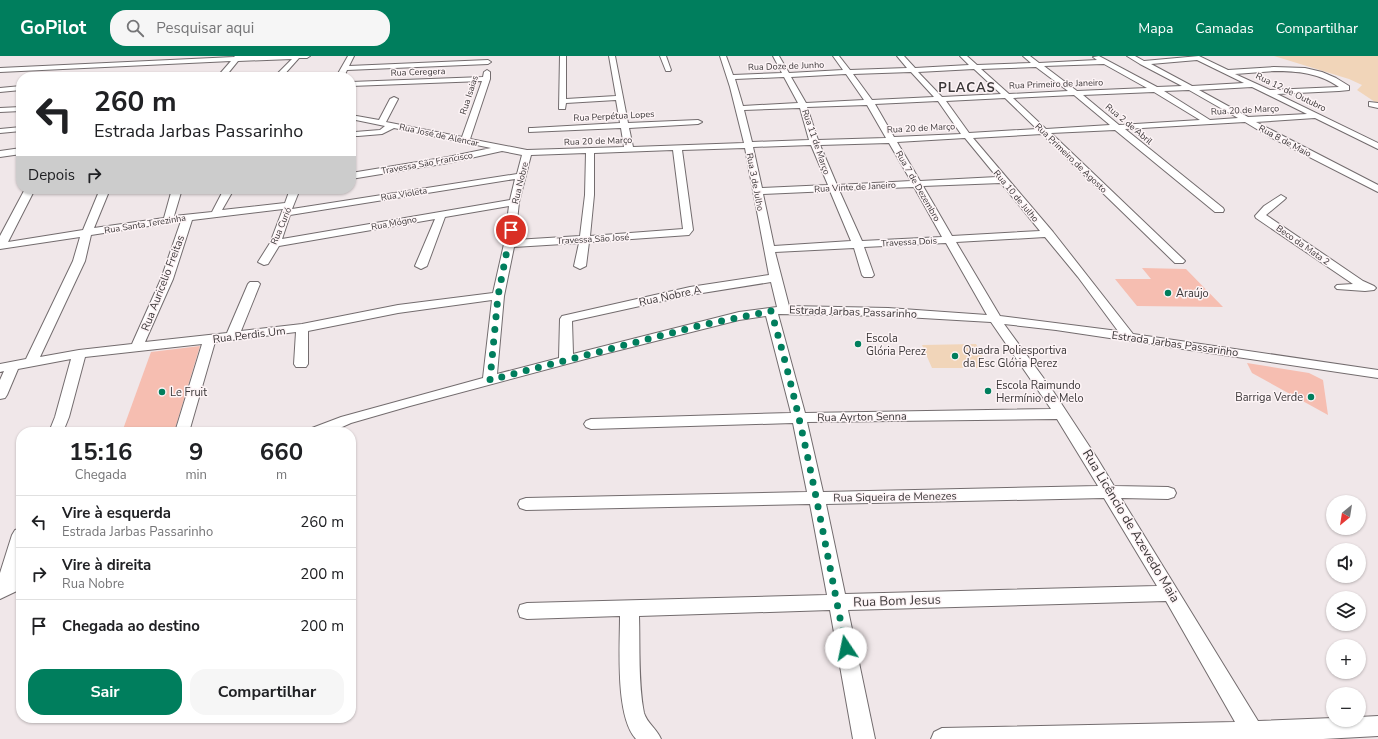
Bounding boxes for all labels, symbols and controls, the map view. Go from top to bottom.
search box [110,10,390,46]
text: GoPilot [20,15,86,41]
icon: search [124,17,146,39]
text: Pesquisar aqui [156,18,254,38]
text: Mapa [1138,19,1173,38]
text: Camadas [1195,19,1254,38]
text: Compartilhar [1276,19,1358,38]
street label: Rua Doze de Junho [748,59,824,73]
street label: Rua Ceregera [390,65,446,79]
street label: Rua 12 de Outubro [1254,70,1328,114]
street label: Rua Isaias [457,74,481,116]
street label: Rua Primeiro de Janeiro [1009,76,1103,92]
district label: PLACAS [938,79,996,97]
text: 260 m [94,83,177,121]
icon: left [28,88,80,140]
street label: Rua 2 de Abril [1103,101,1155,147]
street label: Rua 20 de Março [1211,102,1279,118]
street label: Rua Perpétua Lopes [573,108,655,124]
street label: Rua 11 de Março [799,108,833,176]
text: Estrada Jarbas Passarinho [94,119,303,143]
street label: Rua 20 de Março [887,120,955,136]
street label: Rua Primeiro de Agosto [1032,120,1110,196]
street label: Rua José de Alencar [398,121,481,149]
street label: Rua 8 de Maio [1257,122,1313,160]
street label: Rua 20 de Março [564,134,632,148]
street label: Travessa São Francisco [380,149,474,177]
street label: Rua 7 de Dezembro [893,149,943,223]
street label: Rua 3 de Julho [743,152,767,212]
street label: Rua Nobre [509,160,531,205]
icon: right [83,164,105,186]
text: Depois [28,165,75,185]
street label: Rua 10 de Julho [991,167,1041,225]
street label: Rua Vinte de Janeiro [814,179,896,195]
street label: Rua Violeta [380,184,428,204]
street label: Rua Curió [268,205,294,247]
street label: Rua Santa Terezinha [103,212,187,236]
street label: Rua Mógno [370,213,418,233]
pin [494,213,528,247]
icon: arrive [500,219,522,241]
street label: Beco da Mata 2 [1274,222,1332,268]
street label: Travessa São José [557,231,630,247]
street label: Rua Auricelio Freitas [138,233,188,333]
street label: Travessa Dois [881,235,937,249]
street label: Rua Nobre A [637,282,703,310]
place label: Araújo [1176,286,1209,301]
marker: Araújo [1163,288,1173,298]
street label: Estrada Jarbas Passarinho [789,302,917,322]
street label: Rua Perdis Um [212,323,286,347]
street label: Estrada Jarbas Passarinho [1111,328,1239,360]
place label: Escola Glória Perez [866,331,926,359]
marker: Escola Glória Perez [853,339,863,349]
place label: Quadra Poliesportiva da Esc Glória Perez [963,343,1067,371]
marker: Quadra Poliesportiva da Esc Glória Perez [950,351,960,361]
place label: Escola Raimundo Hermínio de Melo [996,378,1084,406]
place label: Le Fruit [170,385,207,400]
marker: Escola Raimundo Hermínio de Melo [983,386,993,396]
marker: Le Fruit [157,387,167,397]
place label: Barriga Verde [1235,390,1303,405]
marker: Barriga Verde [1306,392,1316,402]
street label: Rua Ayrton Senna [817,409,907,425]
text: 15:16 [69,436,132,468]
text: 9 [189,436,203,468]
text: 660 [260,436,303,468]
street label: Rua Licêncio de Azevedo Maia [1078,446,1184,606]
text: Chegada [75,466,127,484]
text: min [185,466,207,484]
text: m [276,466,287,484]
street label: Rua Siqueira de Menezes [833,488,957,506]
north arrow [1326,495,1366,535]
map controls [1326,495,1366,727]
text: Vire à esquerda [62,503,171,523]
icon: left [28,511,50,533]
text: 260 m [300,512,344,532]
text: Estrada Jarbas Passarinho [62,523,213,541]
button: sound [1326,543,1366,583]
text: Vire à direita [62,555,151,575]
icon: right [28,563,50,585]
text: 200 m [300,564,344,584]
text: Rua Nobre [62,575,124,593]
street label: Rua Bom Jesus [853,590,941,612]
button: layers [1326,591,1366,631]
icon: arrive [28,615,50,637]
text: Chegada ao destino [62,616,200,636]
text: 200 m [300,616,344,636]
position arrow [825,627,867,669]
button: + [1326,639,1366,679]
button: Sair [28,669,182,715]
button: Compartilhar [190,669,344,715]
button: − [1326,687,1366,727]

